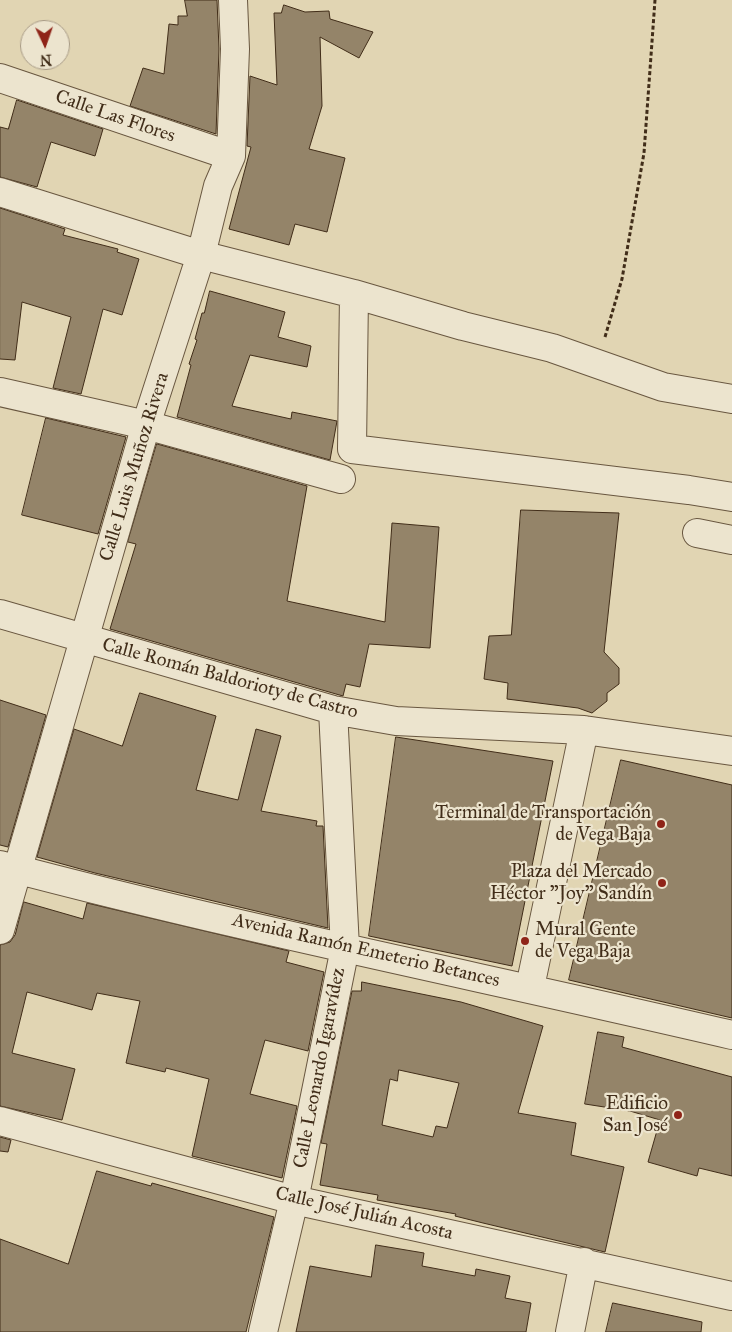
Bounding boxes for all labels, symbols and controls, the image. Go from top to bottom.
north arrow [20,20,70,70]
text: N [39,51,52,68]
street label: Calle Las Flores [52,86,178,148]
street label: Calle Luis Muñoz Rivera [95,370,175,564]
street label: Calle Román Baldorioty de Castro [100,634,360,724]
place label: Terminal de Transportación de Vega Baja [435,802,651,846]
marker: Terminal de Transportación de Vega Baja [655,818,667,830]
place label: Plaza del Mercado Héctor "Joy" Sandín [490,861,652,905]
marker: Plaza del Mercado Héctor "Joy" Sandín [656,877,668,889]
street label: Avenida Ramón Emeterio Betances [230,909,502,993]
place label: Mural Gente de Vega Baja [535,919,636,963]
marker: Mural Gente de Vega Baja [519,935,531,947]
street label: Calle Leonardo Igaravídez [289,966,351,1170]
place label: Edificio San José [603,1093,668,1137]
marker: Edificio San José [672,1109,684,1121]
street label: Calle José Julián Acosta [273,1182,455,1246]

